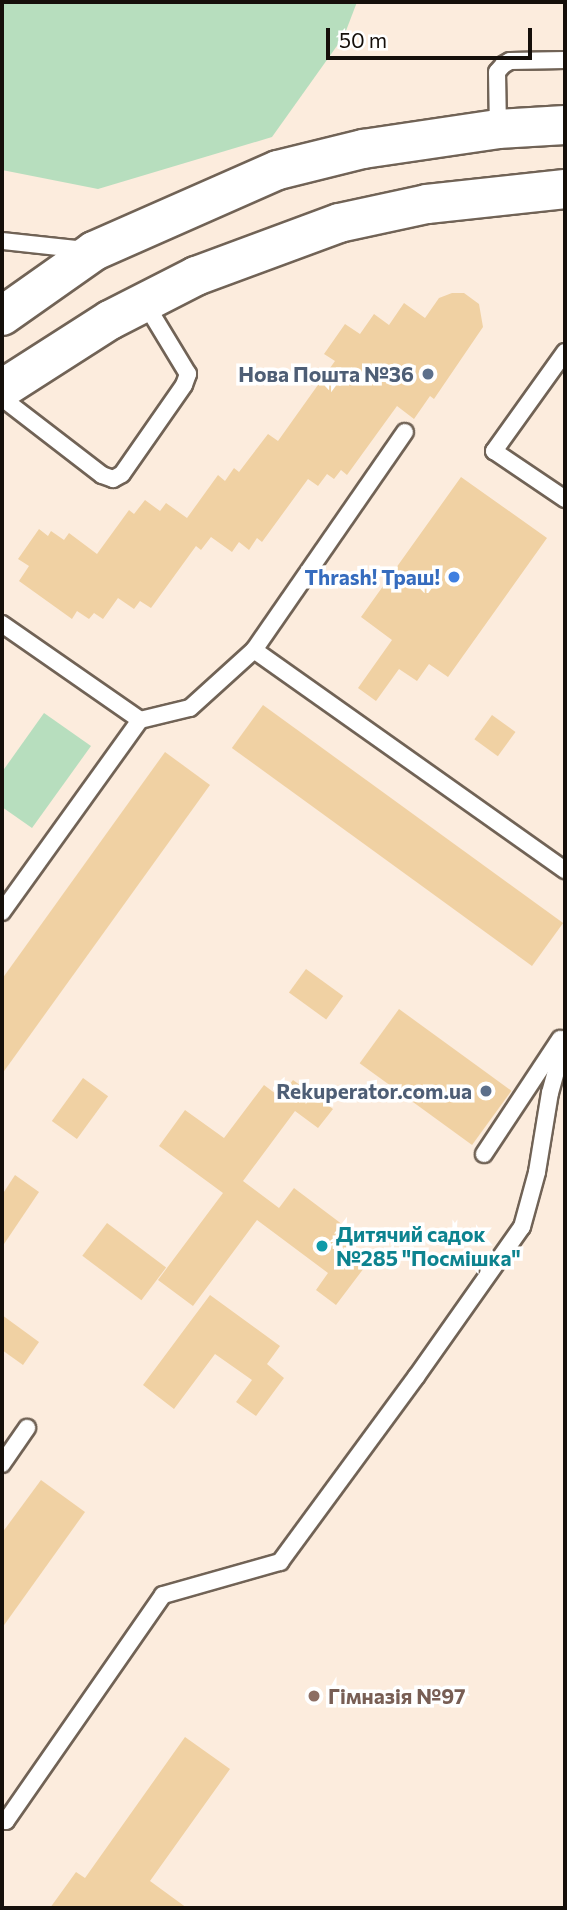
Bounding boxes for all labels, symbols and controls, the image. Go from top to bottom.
scale bar [329,14,536,58]
text: 50 m [339,27,387,52]
place label: Нова Пошта №36 [238,361,414,387]
marker: Нова Пошта №36 [420,366,436,382]
place label: Thrash! Траш! [305,564,440,590]
marker: Thrash! Траш! [446,569,462,585]
place label: Rekuperator.com.ua [276,1078,472,1104]
marker: Rekuperator.com.ua [478,1083,494,1099]
place label: Дитячий садок №285 "Посмішка" [336,1221,521,1271]
marker: Дитячий садок №285 "Посмішка" [314,1238,330,1254]
place label: Гімназія №97 [328,1683,465,1709]
marker: Гімназія №97 [306,1688,322,1704]

